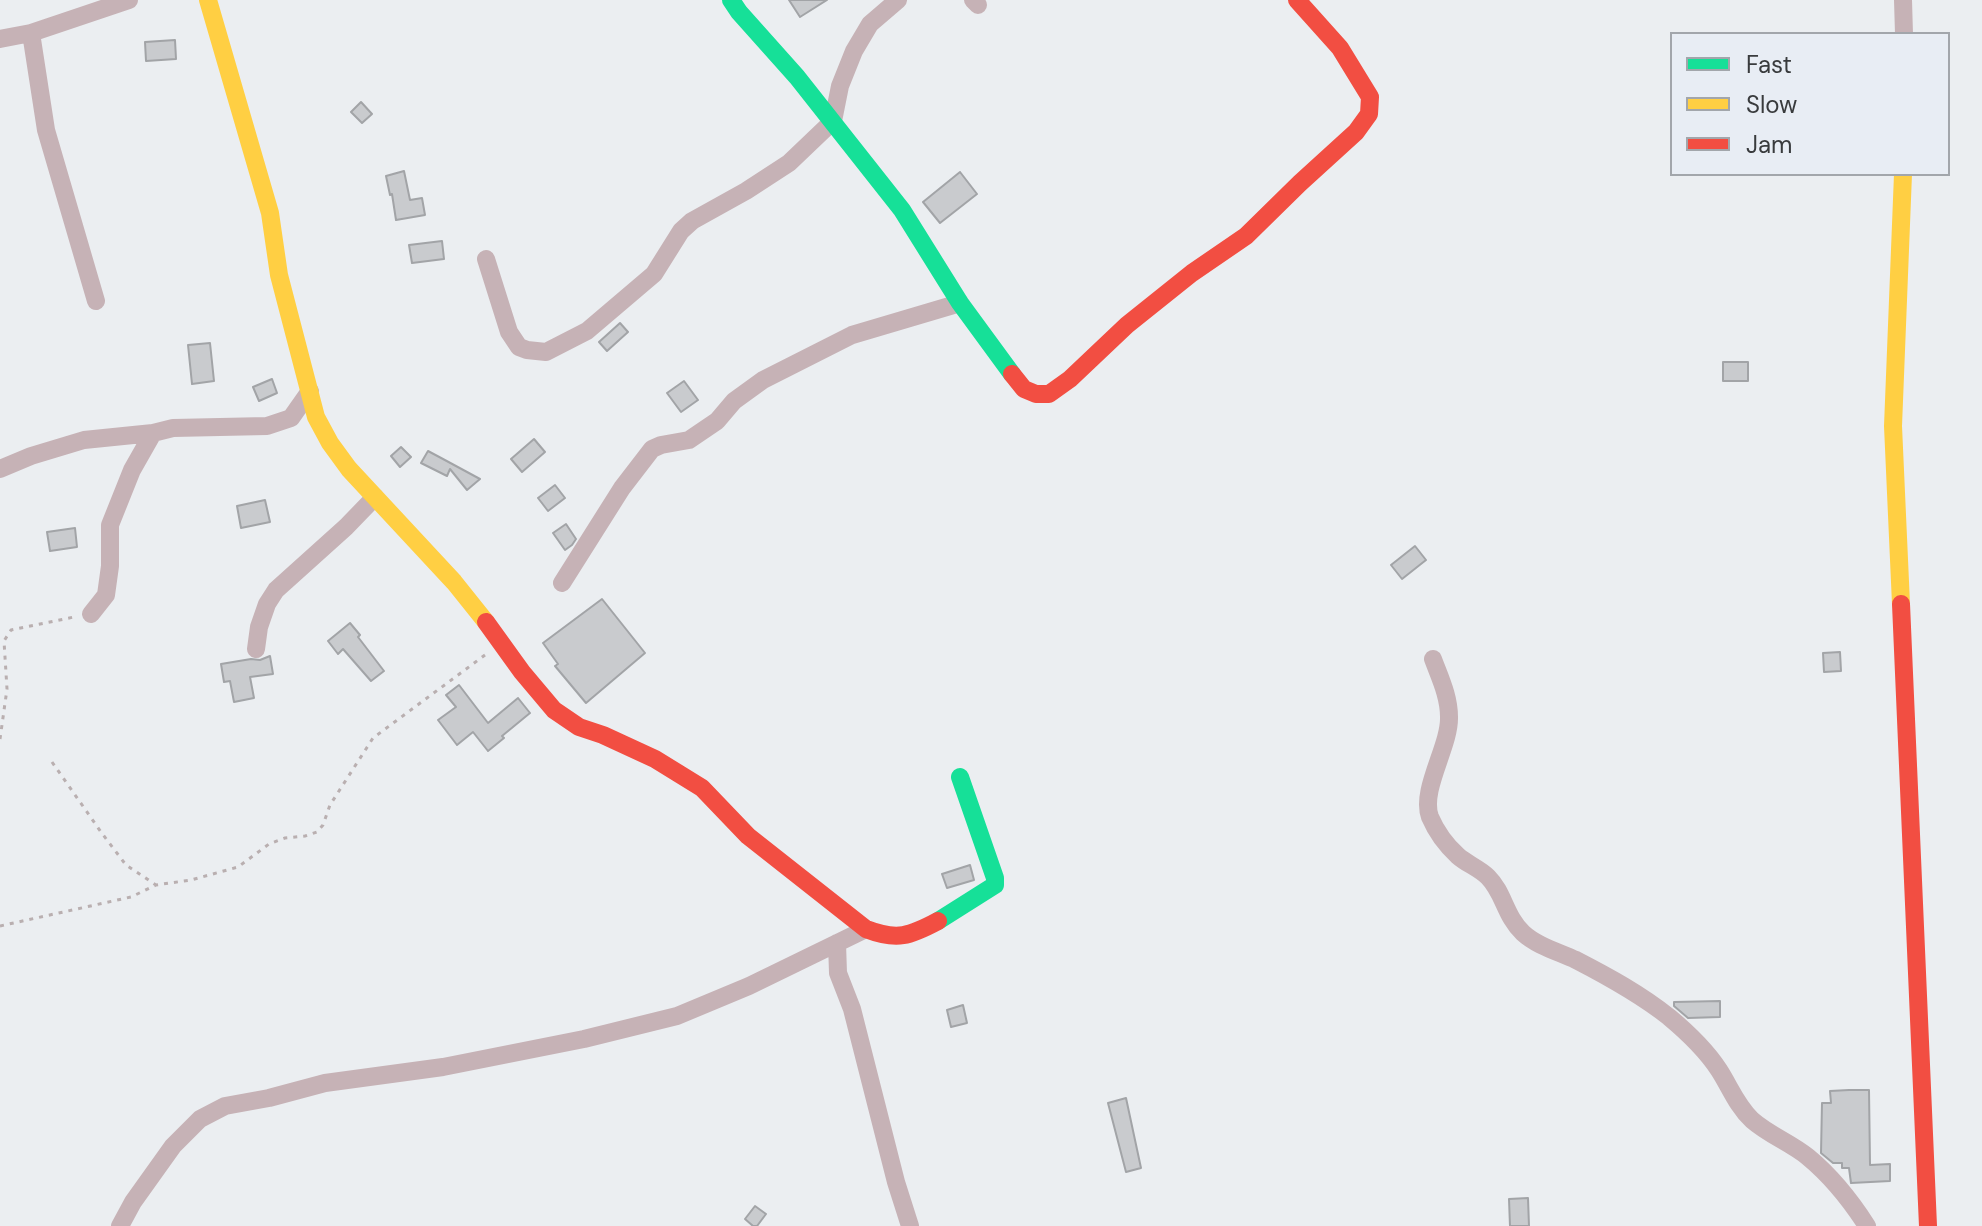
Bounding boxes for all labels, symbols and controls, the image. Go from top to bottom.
legend [1670,32,1950,176]
text: Fast [1746,49,1792,80]
text: Slow [1746,89,1797,120]
text: Jam [1746,129,1792,160]

